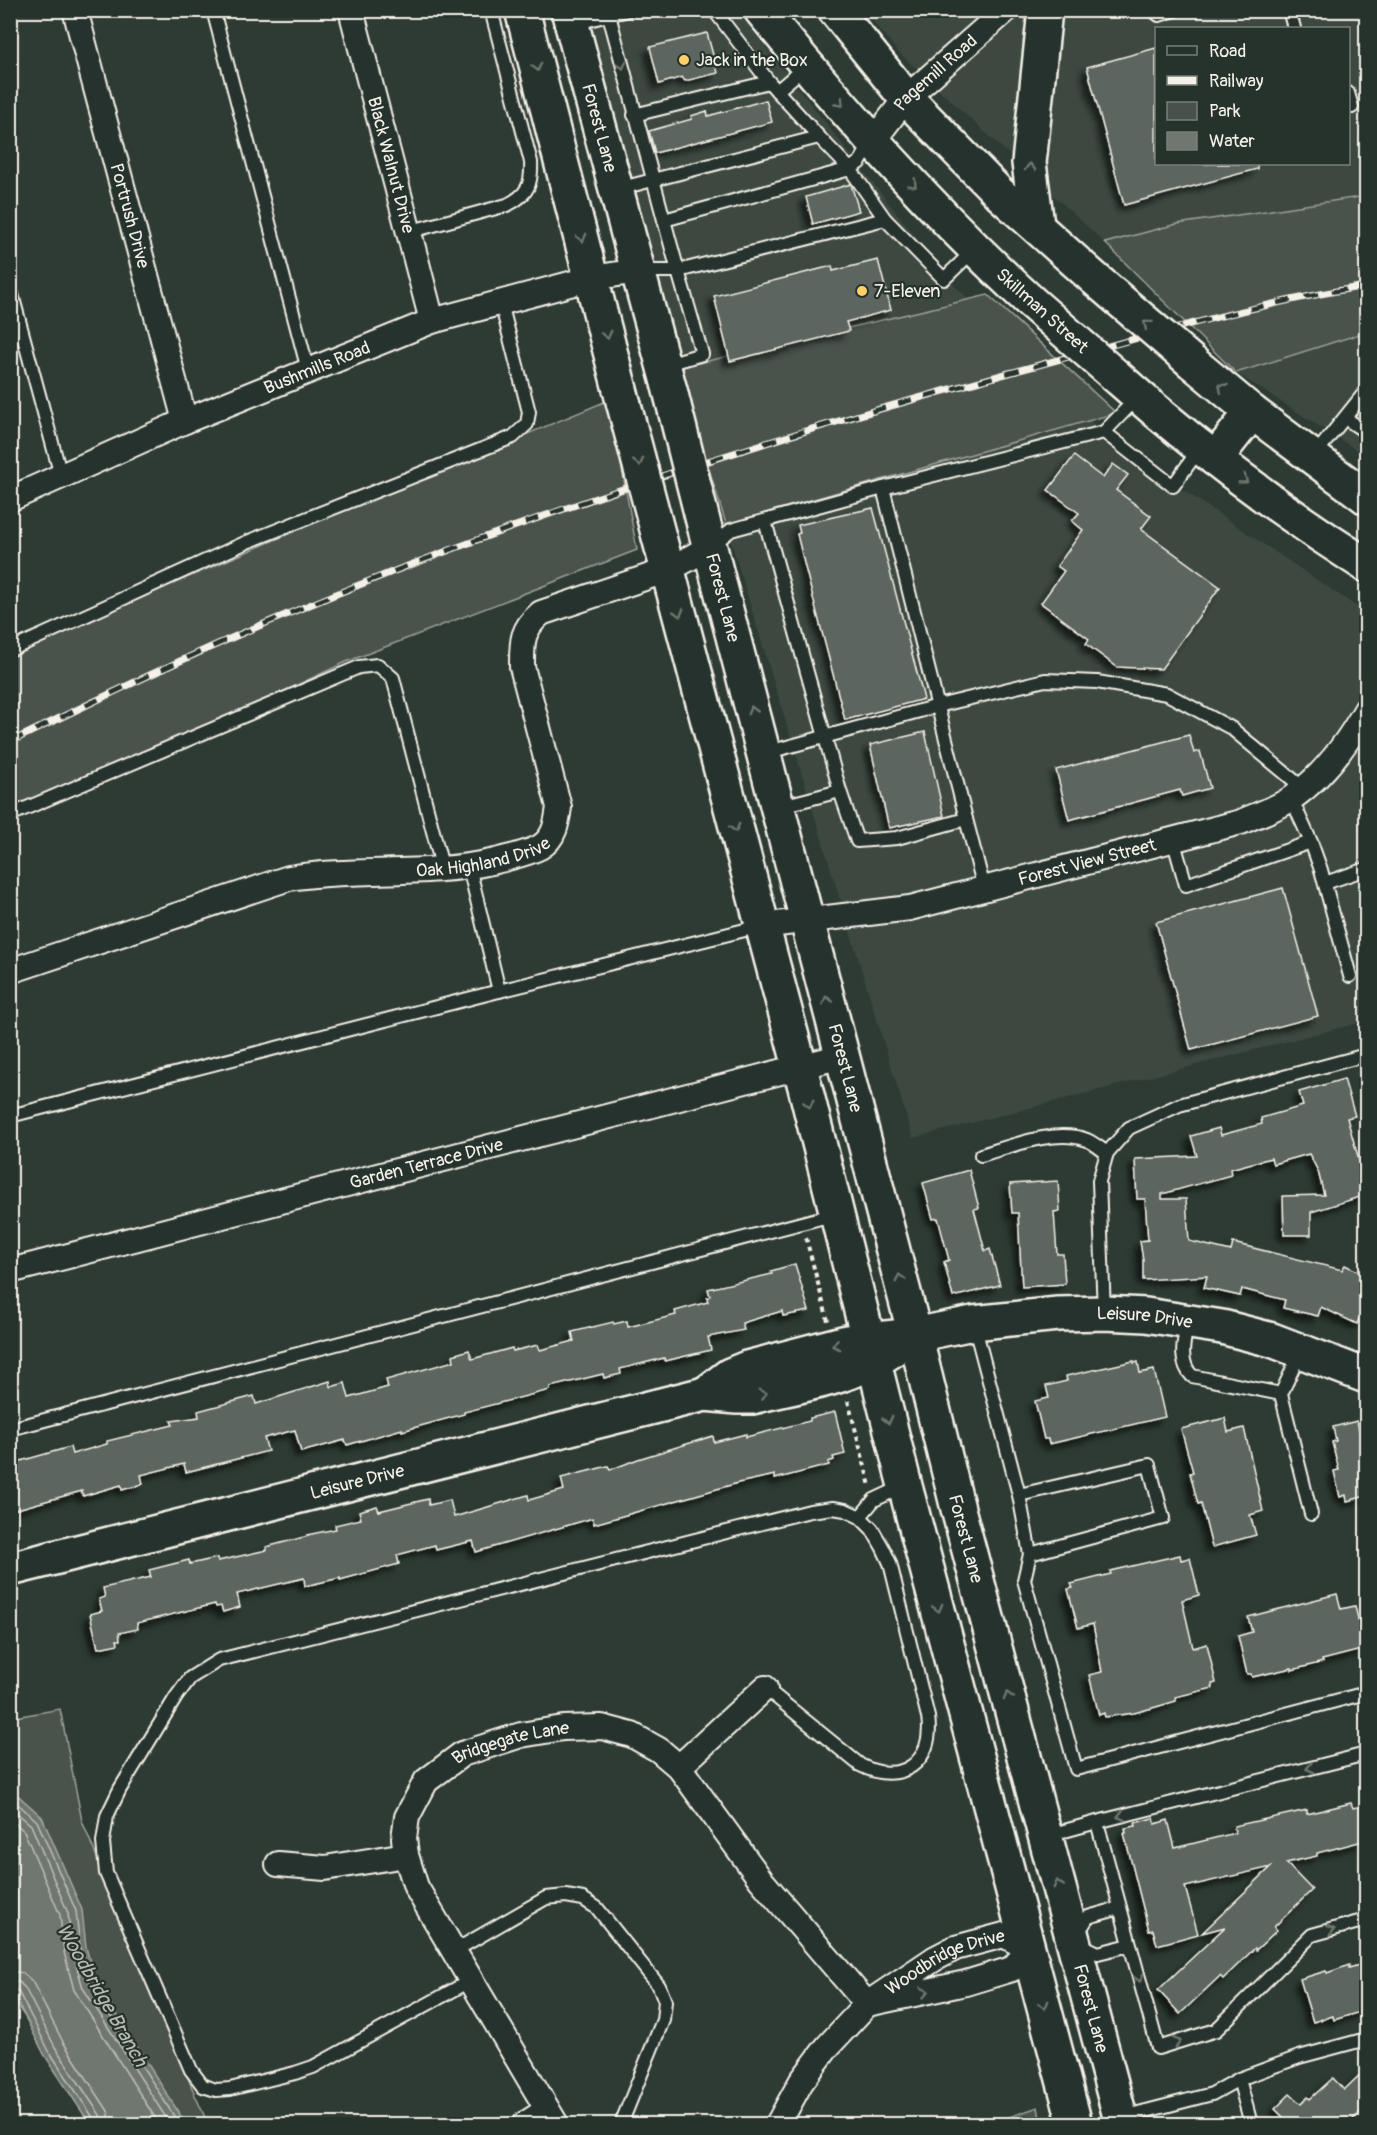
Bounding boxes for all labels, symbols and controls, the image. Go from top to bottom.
legend [1155,27,1350,165]
street label: Pagemill Road [889,29,982,116]
text: Road [1209,40,1246,63]
place label: Jack in the Box [696,49,808,72]
marker: Jack in the Box [677,53,691,67]
one-way arrow [614,60,627,70]
one-way arrow [530,62,543,72]
text: Railway [1209,70,1264,93]
street label: Forest Lane [577,81,623,175]
street label: Black Walnut Drive [363,94,420,236]
one-way arrow [833,96,844,107]
text: Park [1209,100,1241,123]
text: Water [1209,130,1255,153]
street label: Portrush Drive [105,161,155,271]
one-way arrow [1024,163,1036,172]
one-way arrow [906,177,917,188]
one-way arrow [574,233,587,243]
street label: Skillman Street [991,263,1094,359]
place label: 7-Eleven [874,280,941,303]
marker: 7-Eleven [855,284,869,298]
one-way arrow [1143,320,1154,331]
one-way arrow [599,330,612,340]
street label: Bushmills Road [260,336,374,399]
one-way arrow [1218,383,1229,394]
one-way arrow [632,457,645,467]
one-way arrow [1237,473,1248,484]
street label: Forest Lane [700,551,746,645]
one-way arrow [672,608,685,618]
one-way arrow [747,705,759,715]
one-way arrow [728,823,741,833]
street label: Oak Highland Drive [415,832,556,882]
street label: Forest View Street [1016,833,1159,891]
one-way arrow [822,995,835,1005]
street label: Forest Lane [823,1021,868,1115]
one-way arrow [801,1099,814,1109]
street label: Garden Terrace Drive [347,1133,506,1194]
one-way arrow [895,1273,907,1284]
street label: Leisure Drive [1096,1301,1194,1334]
one-way arrow [831,1337,841,1350]
one-way arrow [757,1389,767,1401]
one-way arrow [881,1415,894,1425]
street label: Leisure Drive [308,1459,407,1504]
street label: Forest Lane [943,1492,989,1586]
one-way arrow [930,1603,943,1613]
one-way arrow [1003,1691,1016,1701]
street label: Bridgegate Lane [447,1716,569,1769]
one-way arrow [1305,1761,1315,1774]
one-way arrow [1116,1809,1126,1822]
one-way arrow [1053,1879,1066,1889]
water label: Woodbridge Branch [51,1919,154,2072]
street label: Woodbridge Drive [881,1924,1007,2000]
one-way arrow [1325,1925,1335,1937]
street label: Forest Lane [1068,1961,1114,2055]
one-way arrow [1132,1973,1145,1983]
one-way arrow [919,1986,929,1999]
one-way arrow [1036,2000,1049,2010]
one-way arrow [1171,2037,1182,2050]

